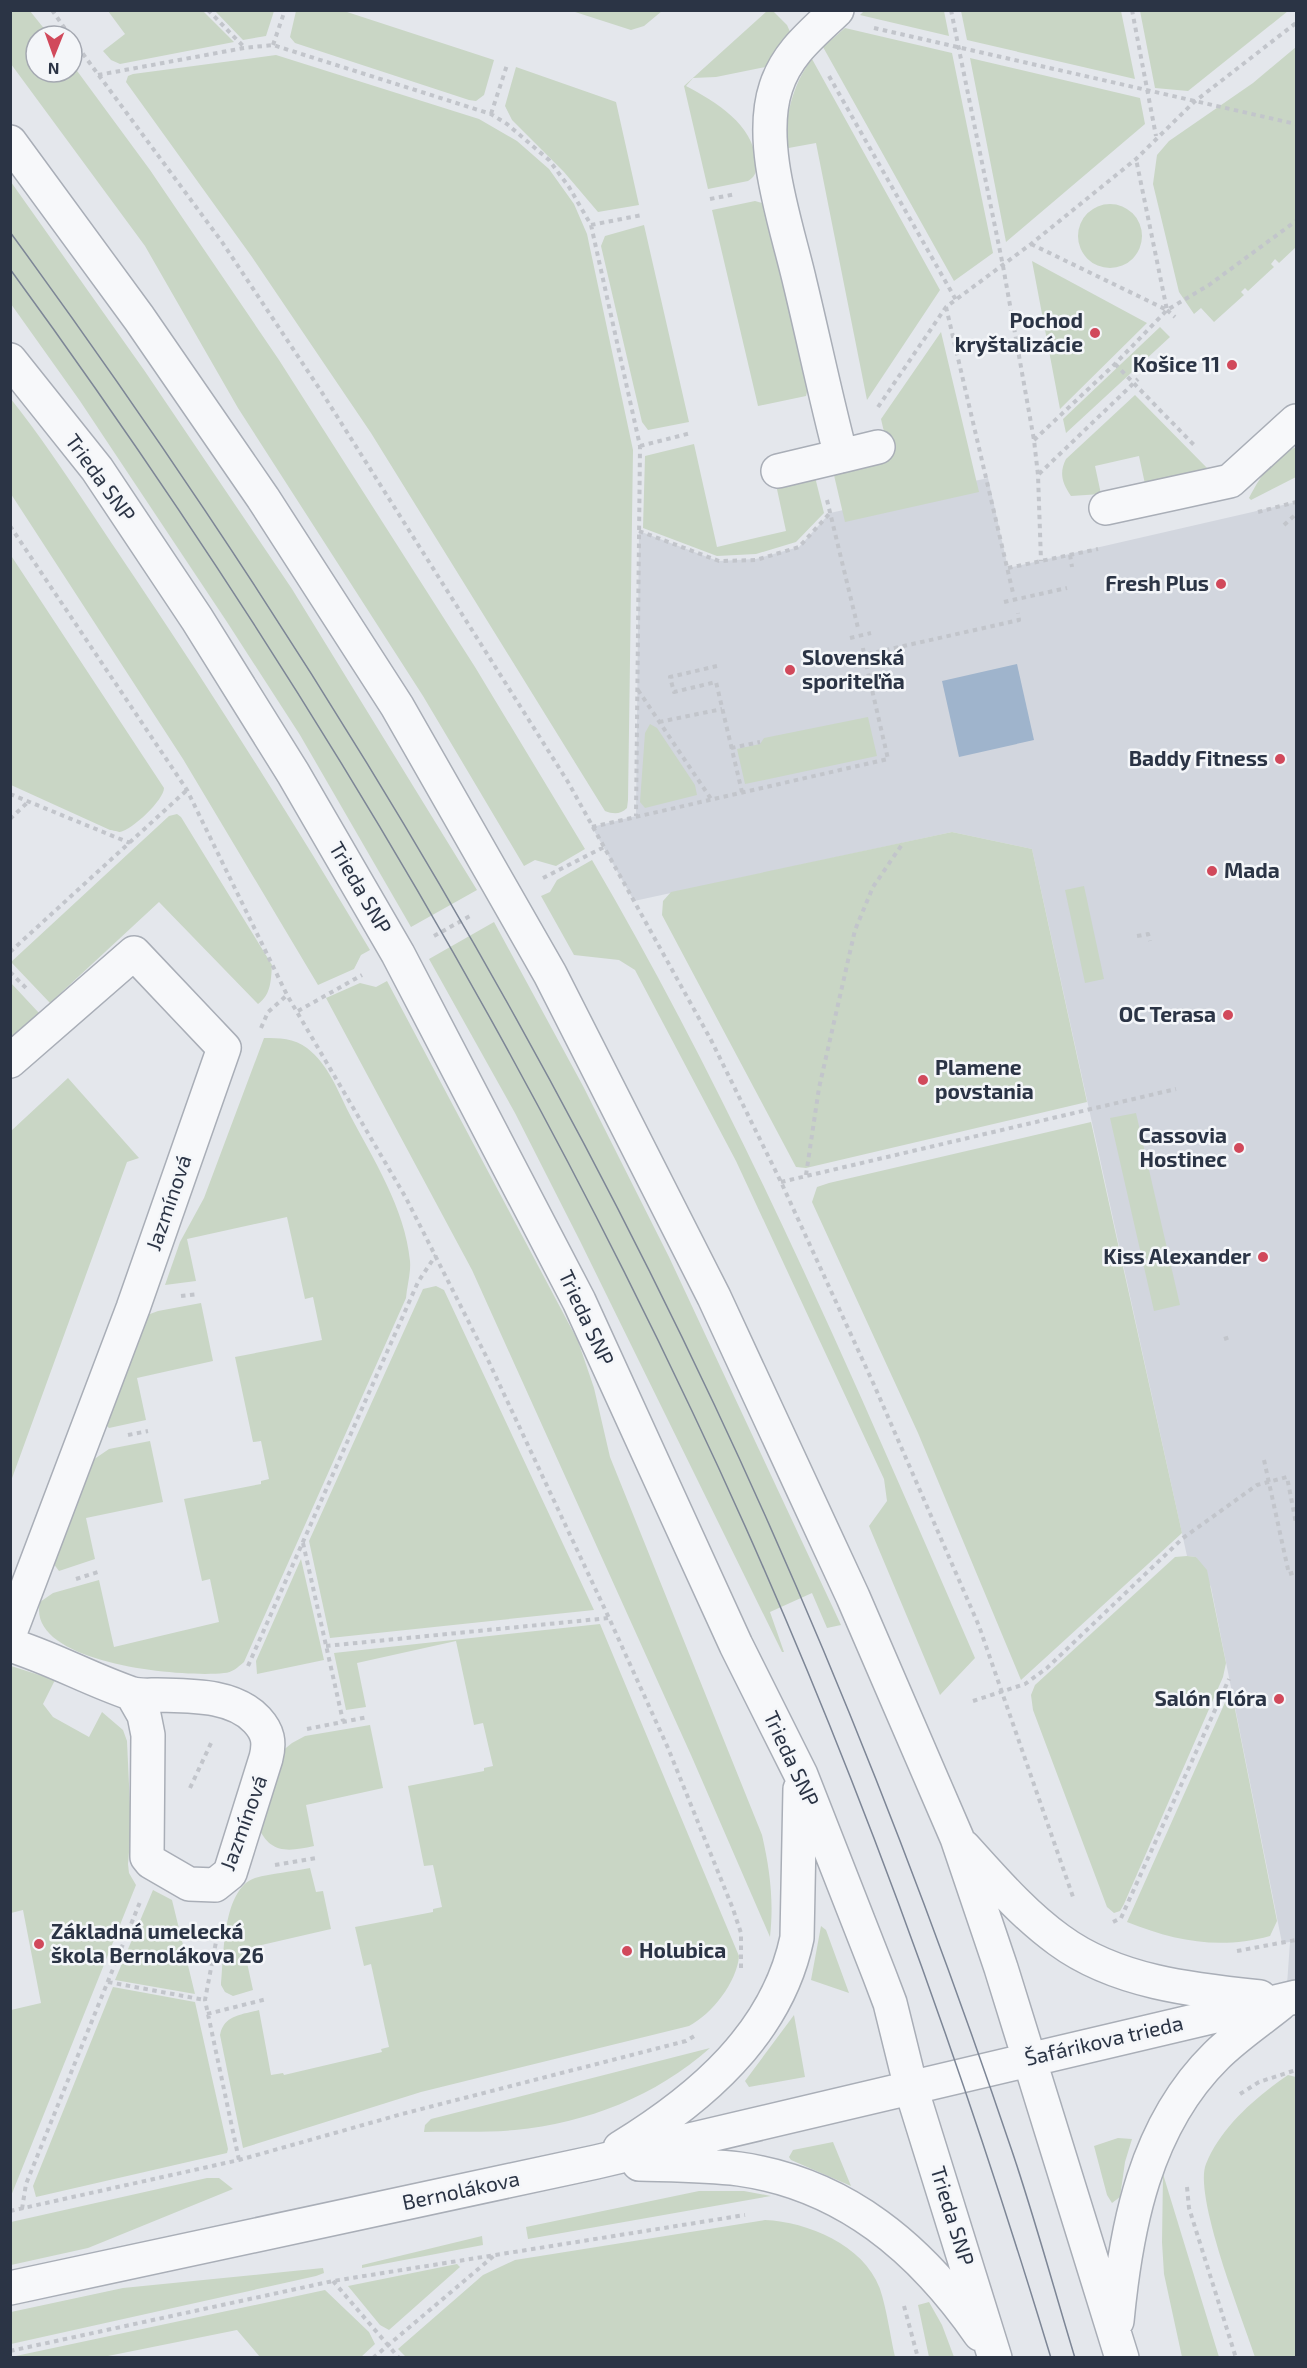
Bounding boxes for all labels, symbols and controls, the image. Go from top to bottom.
north arrow [24,24,84,84]
text: N [48,60,60,79]
place label: Pochod kryštalizácie [955,307,1083,357]
marker: Pochod kryštalizácie [1088,326,1102,340]
place label: Košice 11 [1133,351,1220,376]
marker: Košice 11 [1225,358,1239,372]
street label: Trieda SNP [61,428,141,526]
place label: Fresh Plus [1105,570,1209,595]
marker: Fresh Plus [1214,577,1228,591]
place label: Slovenská sporiteľňa [802,644,905,693]
marker: Slovenská sporiteľňa [783,663,797,677]
place label: Baddy Fitness [1129,745,1268,771]
marker: Baddy Fitness [1273,752,1287,766]
street label: Trieda SNP [325,837,398,938]
place label: Mada [1224,857,1280,882]
marker: Mada [1205,864,1219,878]
place label: OC Terasa [1119,1001,1216,1026]
marker: OC Terasa [1221,1008,1235,1022]
place label: Plamene povstania [935,1054,1034,1103]
marker: Plamene povstania [916,1073,930,1087]
place label: Cassovia Hostinec [1139,1122,1227,1171]
marker: Cassovia Hostinec [1232,1141,1246,1155]
street label: Jazmínová [140,1151,196,1254]
place label: Kiss Alexander [1103,1243,1251,1268]
marker: Kiss Alexander [1256,1250,1270,1264]
street label: Trieda SNP [554,1266,620,1369]
place label: Salón Flóra [1154,1685,1267,1710]
marker: Salón Flóra [1272,1692,1286,1706]
street label: Trieda SNP [759,1707,825,1810]
street label: Jazmínová [214,1771,271,1874]
place label: Základná umelecká škola Bernolákova 26 [51,1918,264,1967]
marker: Základná umelecká škola Bernolákova 26 [32,1937,46,1951]
place label: Holubica [639,1937,726,1962]
marker: Holubica [620,1944,634,1958]
street label: Šafárikova trieda [1022,2009,1185,2070]
street label: Trieda SNP [927,2163,980,2268]
street label: Bernolákova [400,2165,522,2214]

